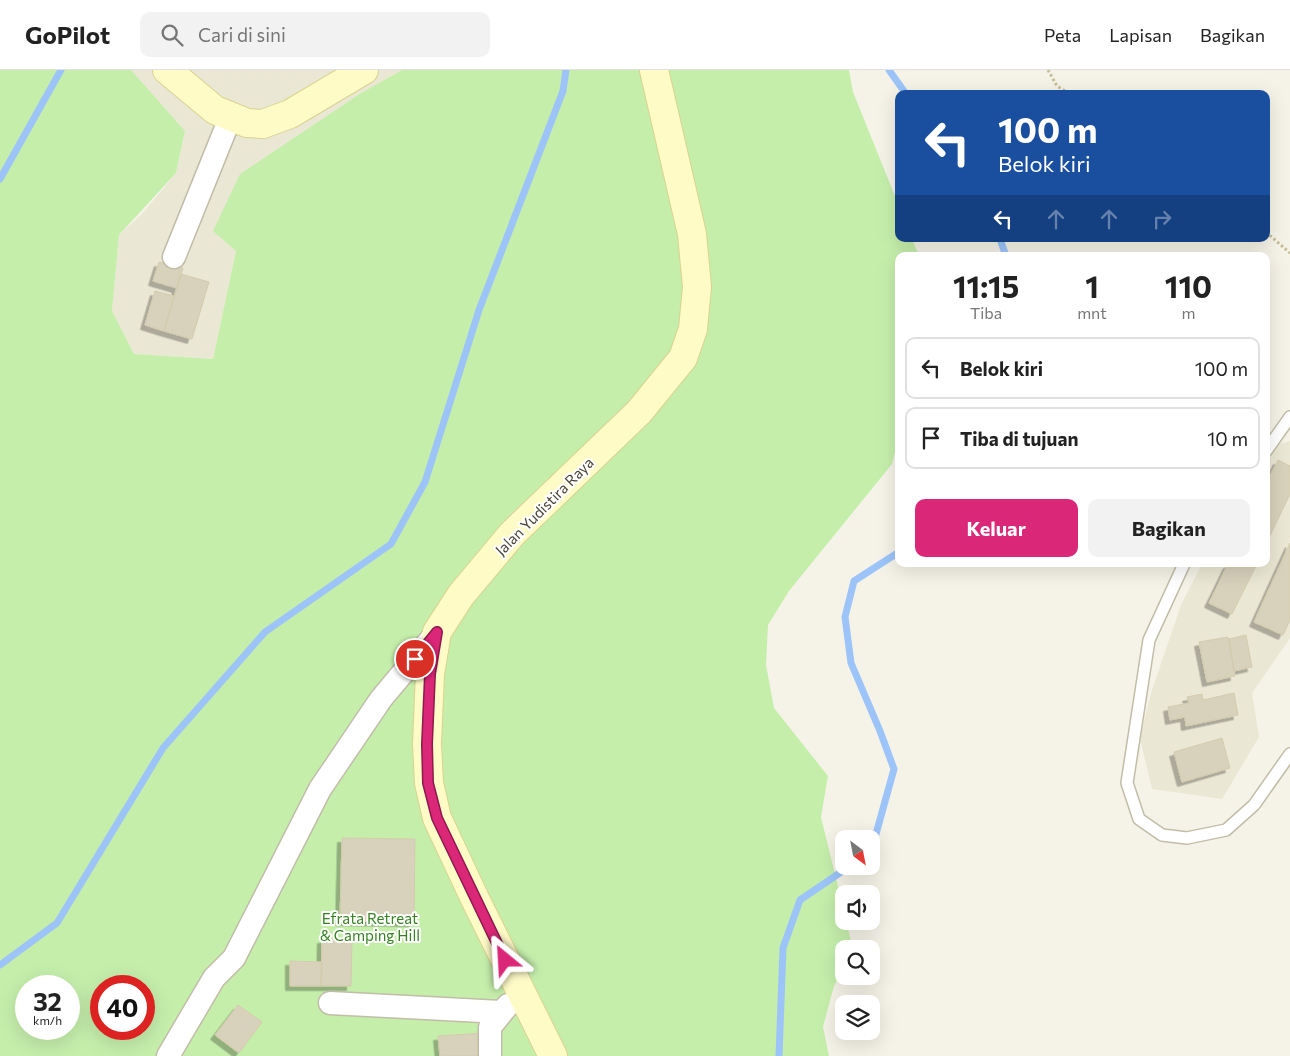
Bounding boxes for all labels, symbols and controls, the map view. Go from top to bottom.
search box [140,12,490,57]
text: GoPilot [25,20,110,49]
icon: search [158,21,186,49]
text: Cari di sini [198,23,286,46]
text: Peta [1044,24,1081,46]
text: Lapisan [1109,24,1172,46]
text: Bagikan [1200,24,1265,46]
text: 100 m [998,107,1098,150]
icon: left [915,110,980,175]
text: Belok kiri [998,150,1091,177]
icon: left [989,205,1017,233]
icon: ahead [1042,205,1070,233]
icon: ahead [1095,205,1123,233]
icon: right [1148,205,1176,233]
text: 11:15 [953,267,1019,304]
text: 1 [1085,267,1099,304]
text: 110 [1165,267,1212,304]
text: Tiba [970,303,1002,322]
text: mnt [1077,303,1107,322]
text: m [1181,303,1195,322]
icon: left [917,354,945,382]
text: Belok kiri [960,357,1043,380]
text: 100 m [1195,357,1248,380]
icon: arrive [917,424,945,452]
text: Tiba di tujuan [960,427,1078,450]
text: 10 m [1207,427,1248,450]
street label: Jalan Yudistira Raya [491,453,597,559]
button: Keluar [915,499,1078,557]
button: Bagikan [1088,499,1250,557]
pin [394,638,436,680]
icon: arrive [401,645,429,673]
north arrow [835,830,880,875]
map controls [835,830,880,1040]
button: sound [835,885,880,930]
park label: Efrata Retreat & Camping Hill [320,909,420,944]
position arrow [478,933,530,985]
button: search [835,940,880,985]
speed limit sign: 40 [90,975,155,1040]
text: 32 [33,986,62,1016]
button: layers [835,995,880,1040]
text: km/h [33,1013,62,1027]

